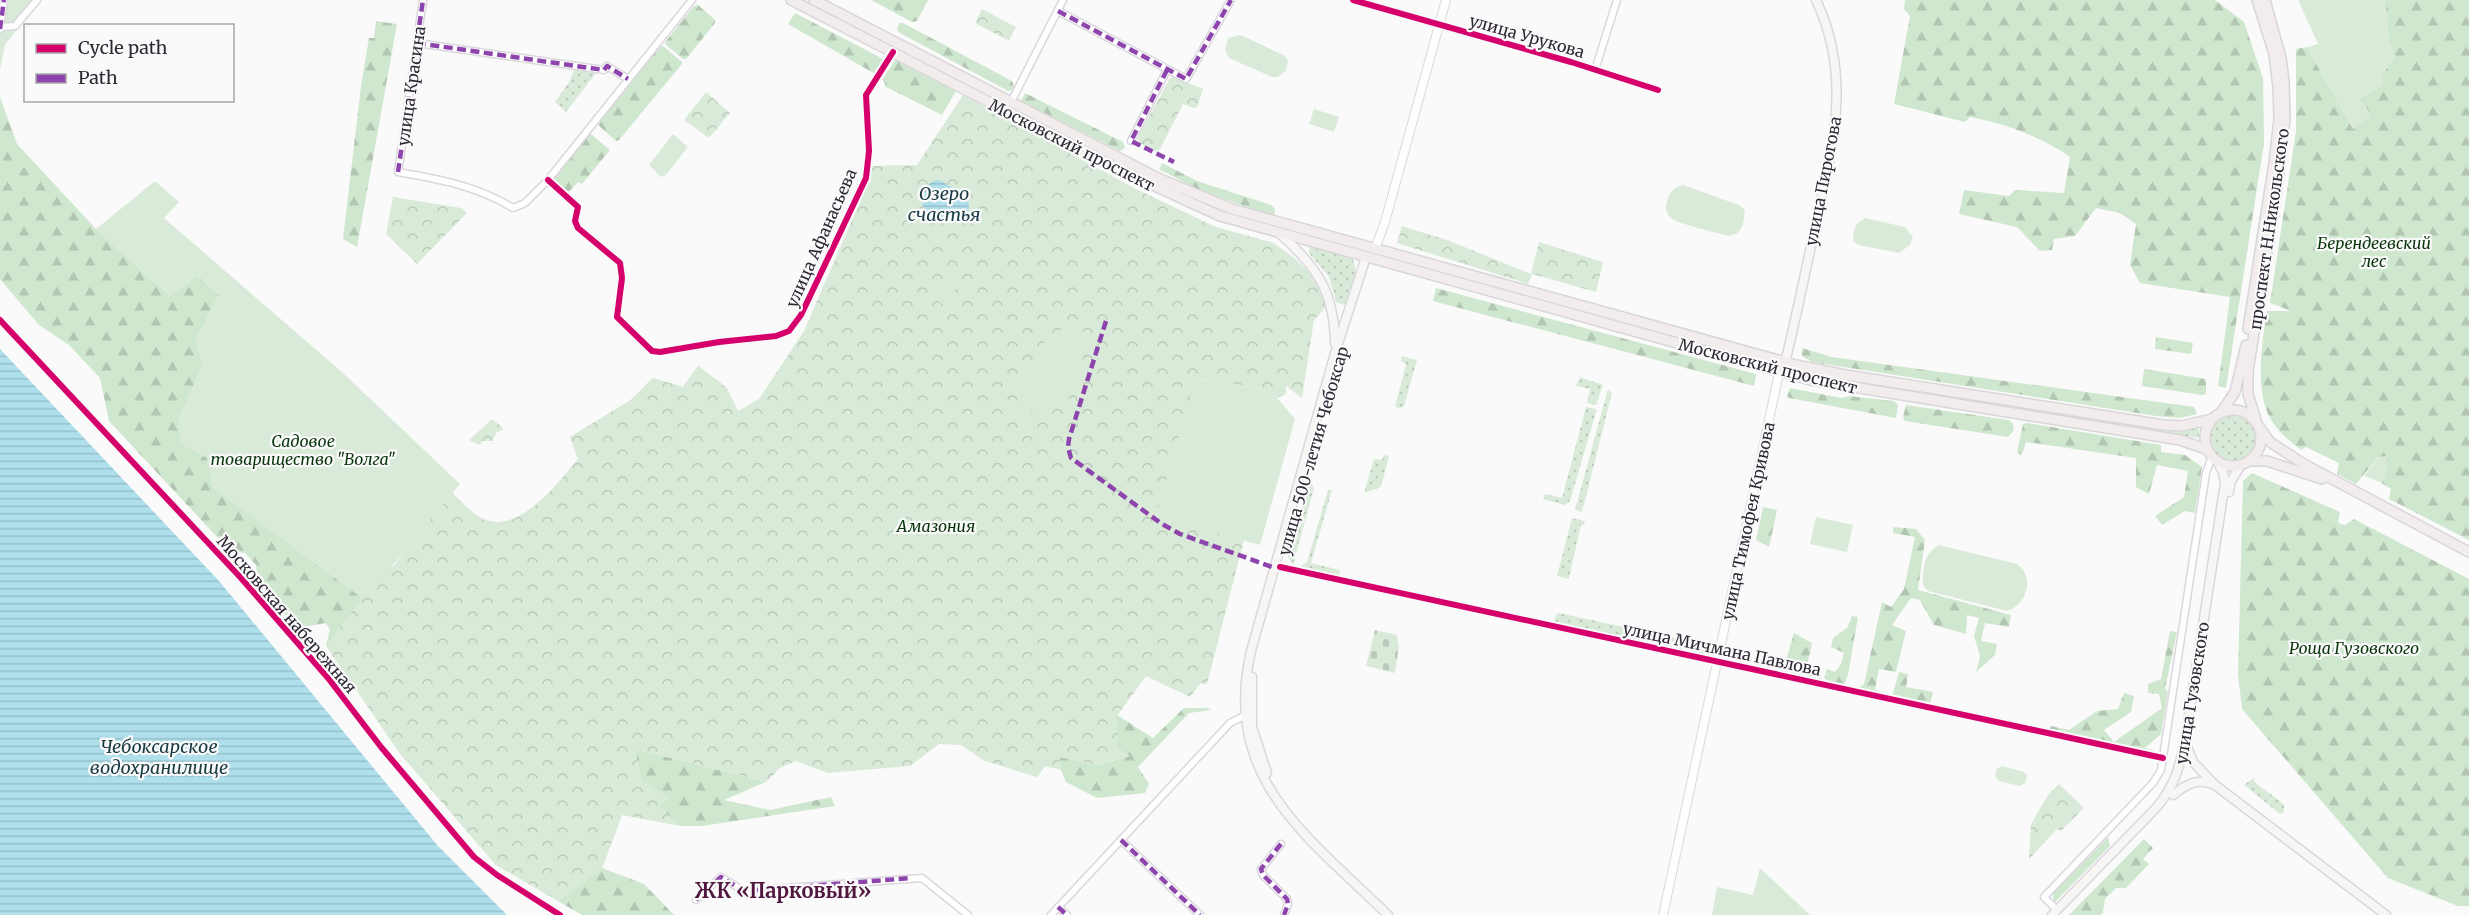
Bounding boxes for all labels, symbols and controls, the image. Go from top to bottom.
street label: улица Урукова [1467,10,1587,62]
legend [24,24,234,102]
street label: улица Красина [393,24,429,147]
text: Cycle path [78,36,168,59]
text: Path [78,66,118,89]
street label: Московский проспект [986,94,1159,196]
street label: улица Пирогова [1801,114,1845,247]
street label: проспект Н.Никольского [2245,127,2293,331]
street label: улица Афанасьева [781,165,861,311]
water label: Озеро счастья [908,182,980,226]
park label: Берендеевский лес [2317,233,2431,271]
street label: Московский проспект [1677,334,1860,398]
street label: улица 500-летия Чебоксар [1274,344,1352,558]
street label: улица Тимофея Кривова [1717,420,1779,622]
park label: Садовое товарищество "Волга" [210,431,396,469]
park label: Амазония [895,516,975,536]
street label: Московская набережная [213,531,361,697]
street label: улица Мичмана Павлова [1621,618,1823,680]
street label: улица Гузовского [2171,620,2213,766]
park label: Роща Гузовского [2289,638,2419,658]
water label: Чебоксарское водохранилище [90,735,228,779]
district label: ЖК «Парковый» [695,878,871,903]

